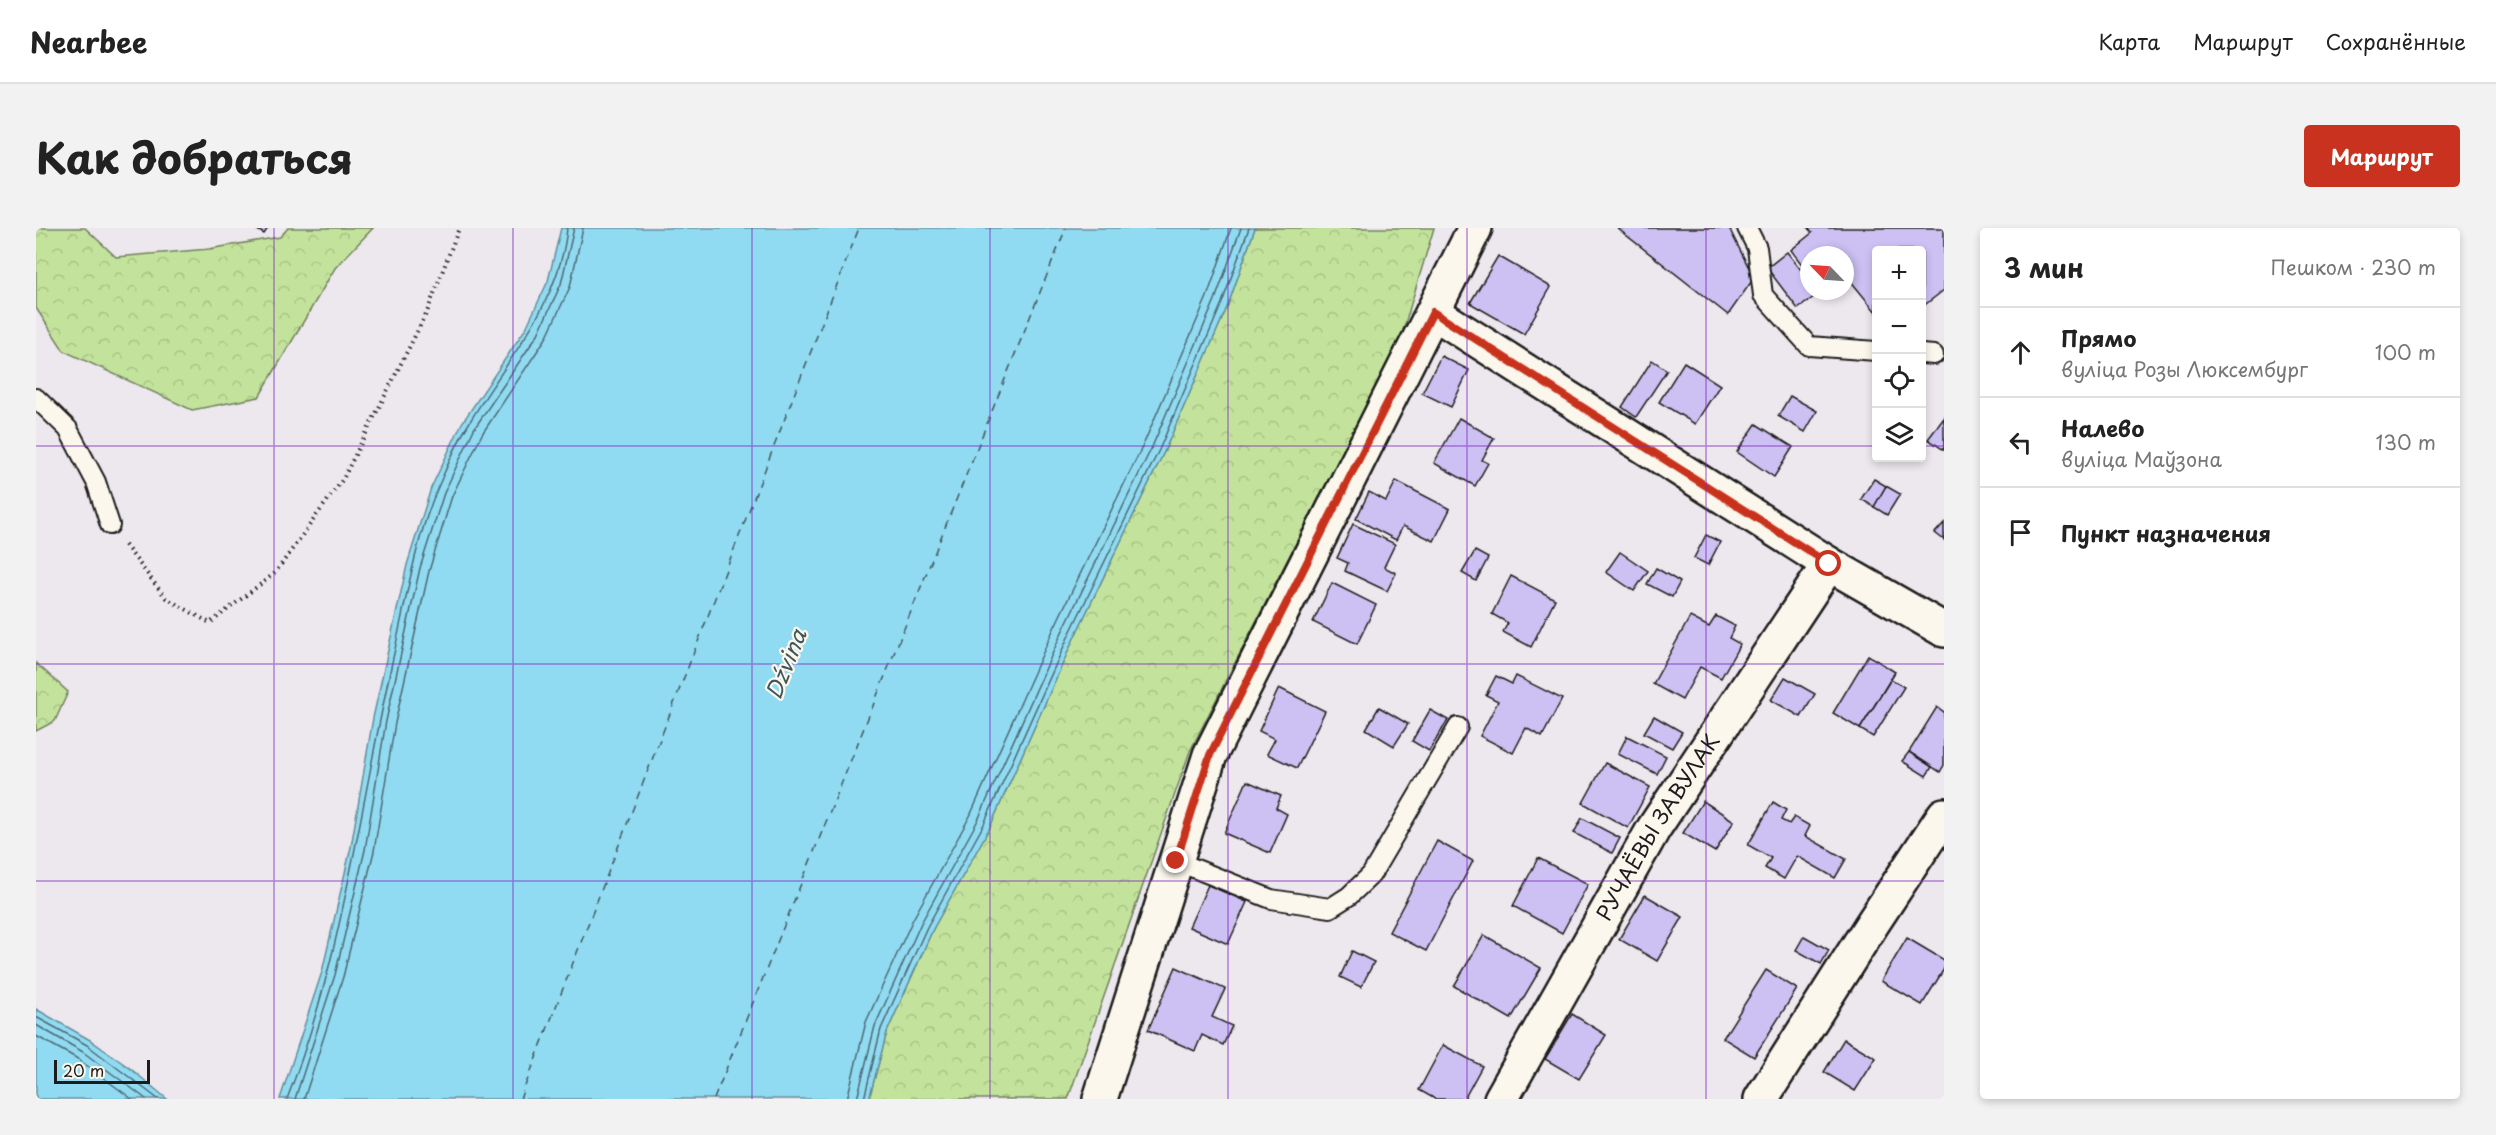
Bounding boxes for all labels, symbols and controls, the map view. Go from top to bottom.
text: Nearbee [30,20,147,63]
text: Карта [2099,25,2160,57]
text: Маршрут [2193,25,2293,57]
text: Сохранённые [2326,25,2466,57]
text: Как добраться [36,125,353,188]
button: Маршрут [2304,125,2460,187]
north arrow [1800,246,1854,300]
map controls [1872,246,1926,462]
button: + [1872,246,1926,300]
text: 3 мин [2004,248,2084,287]
text: Пешком · 230 m [2271,252,2436,282]
button: − [1872,300,1926,354]
text: Прямо [2061,321,2136,354]
icon: ahead [2004,336,2037,369]
text: 100 m [2375,337,2436,367]
button: locate [1872,354,1926,408]
text: вуліца Розы Люксембург [2061,354,2308,384]
button: layers [1872,408,1926,462]
text: Налево [2061,411,2144,444]
icon: left [2004,426,2037,459]
text: 130 m [2376,427,2436,457]
text: вуліца Маўзона [2061,444,2222,474]
icon: arrive [2004,516,2037,549]
text: Пункт назначения [2061,516,2271,549]
route start [1815,550,1841,576]
water label: Dźvina [756,623,814,703]
street label: РУЧАЁВЫ ЗАВУЛАК [1587,726,1726,926]
route end [1162,847,1188,873]
scale bar [54,1057,150,1084]
text: 20 m [63,1058,104,1082]

